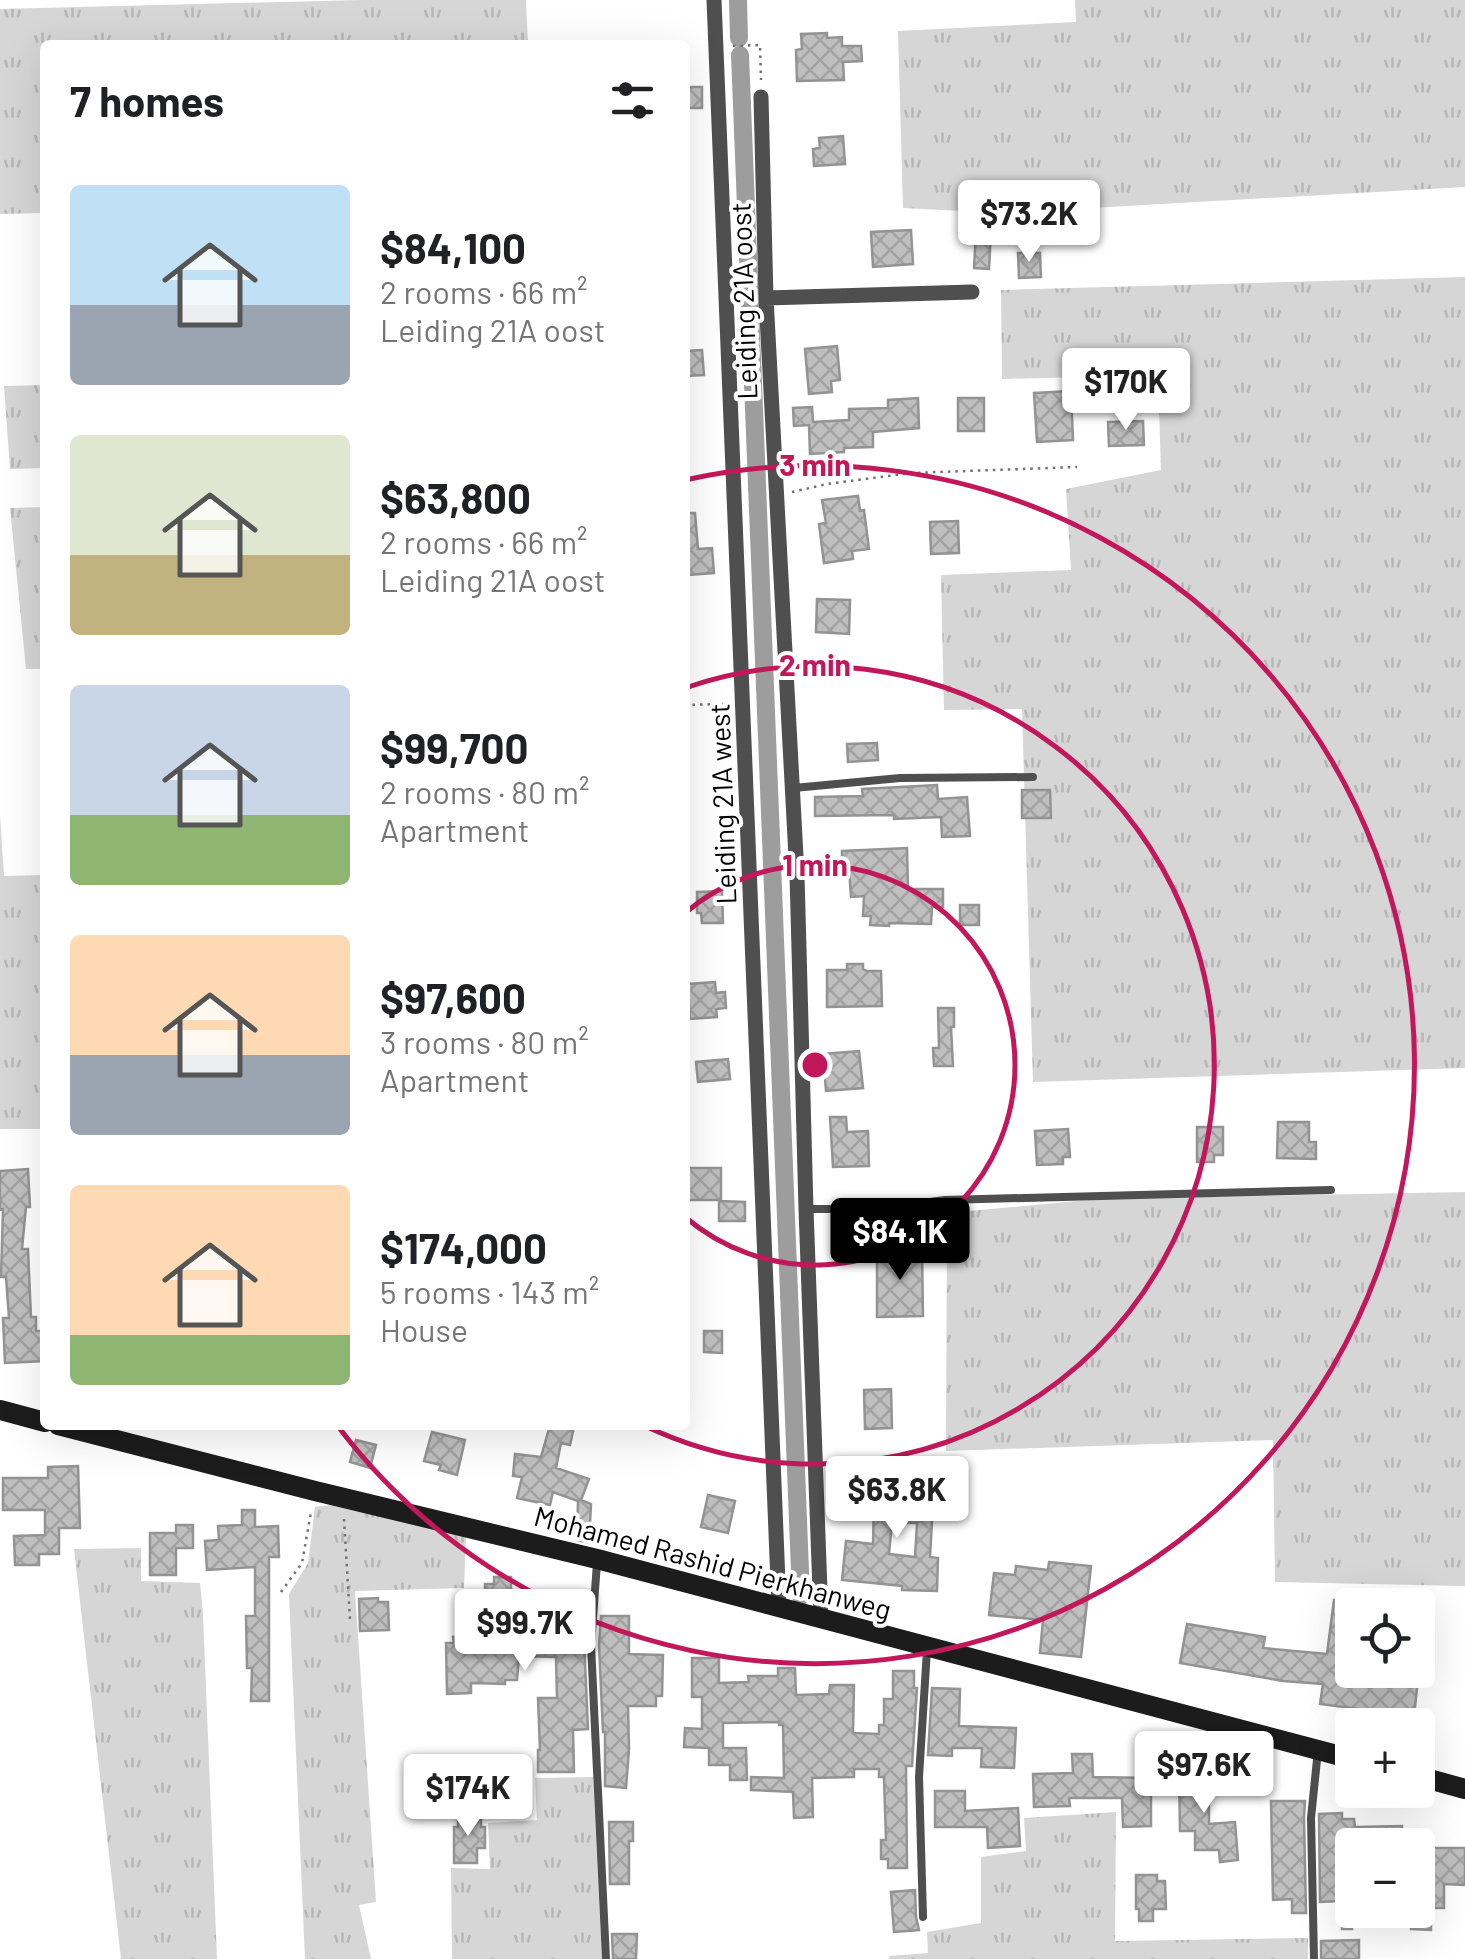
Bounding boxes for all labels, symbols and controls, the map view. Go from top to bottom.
icon: filters [605,73,660,128]
text: 7 homes [70,75,224,125]
pin: $73.2K [948,180,1110,265]
text: $73.2K [980,193,1078,231]
street label: Leiding 21A oost [723,202,763,400]
text: $84,100 [380,222,526,272]
icon: home [150,225,270,345]
text: 2 rooms · 66 m² [380,272,588,310]
text: Leiding 21A oost [380,310,605,348]
pin: $170K [1056,348,1196,433]
text: $170K [1084,361,1168,399]
text: 3 min [779,446,851,482]
text: $63,800 [380,472,531,522]
icon: home [150,475,270,595]
text: 2 rooms · 66 m² [380,522,588,560]
text: Leiding 21A oost [380,560,605,598]
text: 2 min [779,646,851,682]
street label: Leiding 21A west [702,703,742,905]
text: $99,700 [380,722,528,772]
icon: home [150,725,270,845]
text: 2 rooms · 80 m² [380,772,589,810]
text: Apartment [380,810,529,848]
text: 1 min [782,846,848,882]
text: $97,600 [380,972,526,1022]
icon: home [150,975,270,1095]
text: 3 rooms · 80 m² [380,1022,589,1060]
centre of rings [797,1047,833,1083]
text: Apartment [380,1060,529,1098]
pin: $84.1K [819,1198,981,1283]
text: $84.1K [853,1211,947,1249]
text: $174,000 [380,1222,547,1272]
icon: home [150,1225,270,1345]
text: 5 rooms · 143 m² [380,1272,599,1310]
text: House [380,1310,468,1348]
pin: $63.8K [816,1456,978,1541]
text: $63.8K [848,1469,946,1507]
street label: Mohamed Rashid Pierkhanweg [531,1498,895,1626]
map controls [1335,1588,1435,1928]
button: locate [1335,1588,1435,1688]
pin: $99.7K [444,1589,606,1674]
text: $99.7K [477,1602,573,1640]
button: + [1335,1708,1435,1808]
pin: $97.6K [1123,1731,1285,1816]
text: $97.6K [1157,1744,1251,1782]
pin: $174K [398,1754,538,1839]
text: $174K [426,1767,510,1805]
button: − [1335,1828,1435,1928]

